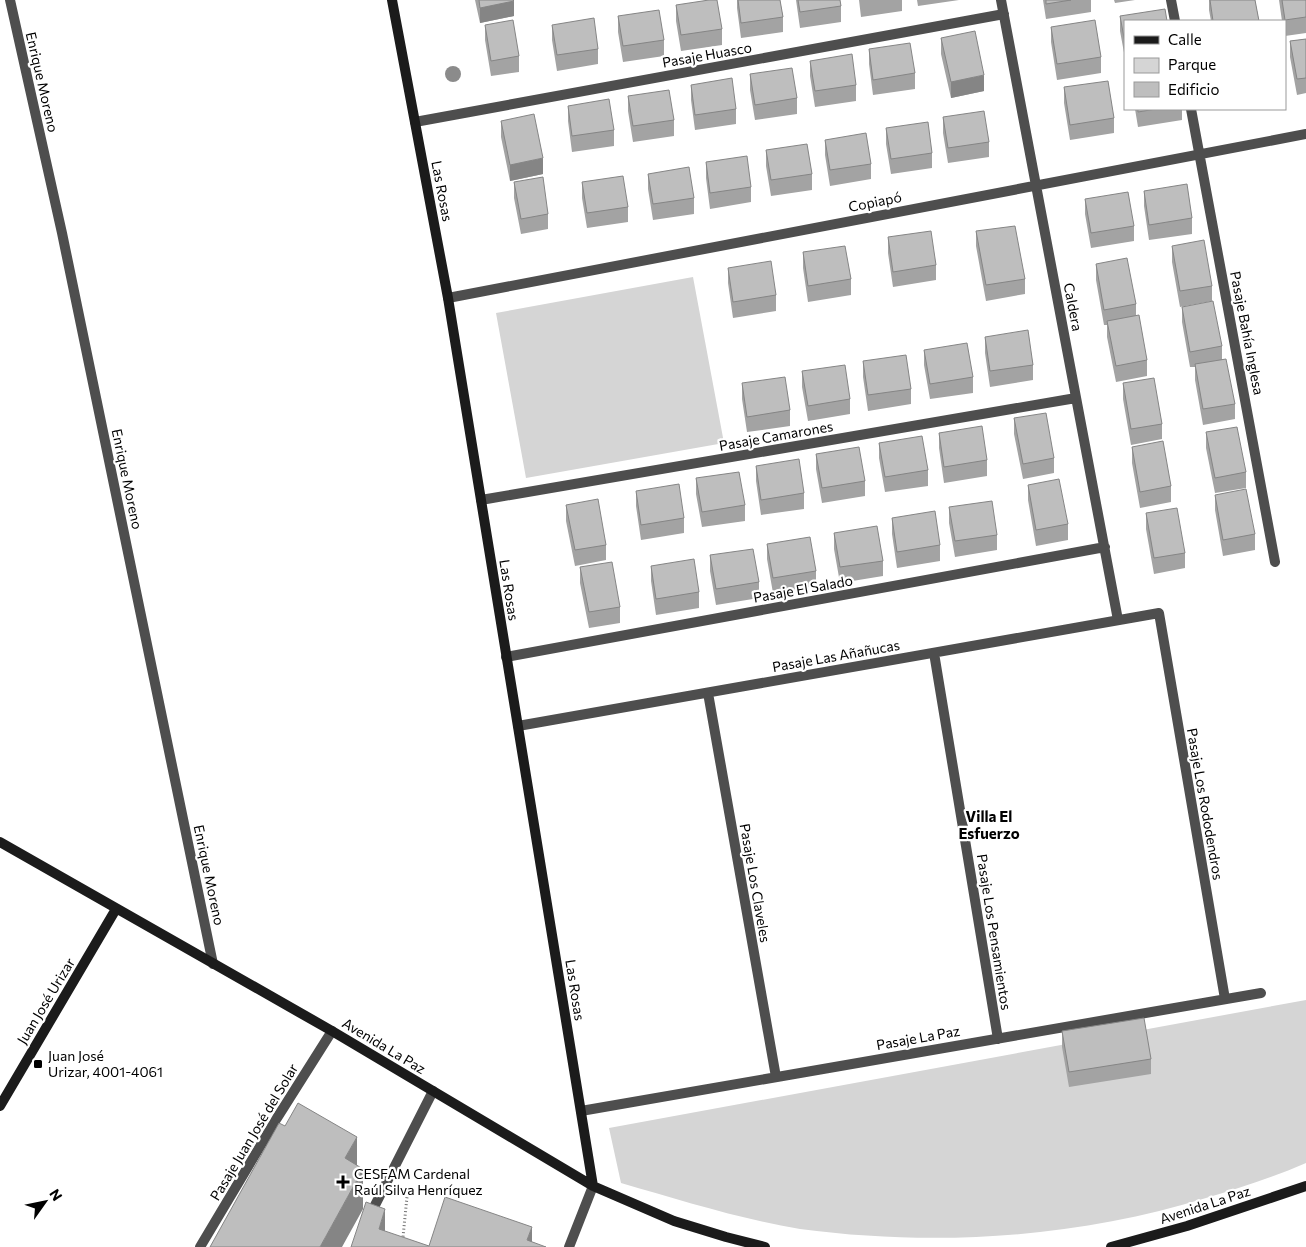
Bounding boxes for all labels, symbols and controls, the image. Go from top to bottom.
legend [1124,20,1286,110]
street label: Enrique Moreno [23,30,62,134]
text: Calle [1168,30,1202,48]
street label: Pasaje Huasco [661,38,753,71]
text: Parque [1168,55,1216,73]
text: Edificio [1168,80,1219,98]
street label: Las Rosas [428,159,457,223]
street label: Copiapó [847,188,903,215]
street label: Pasaje Bahía Inglesa [1227,270,1268,396]
street label: Caldera [1060,281,1086,332]
street label: Pasaje Camarones [718,417,834,454]
street label: Enrique Moreno [109,427,146,531]
street label: Las Rosas [496,558,523,622]
street label: Pasaje El Salado [752,571,854,606]
street label: Pasaje Las Añañucas [771,636,901,675]
street label: Pasaje Los Rododendros [1184,727,1227,881]
district label: Villa El Esfuerzo [958,807,1020,842]
street label: Pasaje Los Claveles [737,822,774,944]
street label: Enrique Moreno [191,823,228,927]
street label: Pasaje Los Pensamientos [974,853,1015,1011]
street label: Juan José Urizar [13,954,78,1047]
street label: Las Rosas [562,958,589,1022]
street label: Avenida La Paz [339,1014,429,1077]
street label: Pasaje La Paz [875,1022,961,1053]
place label: Juan José Urizar, 4001-4061 [48,1047,163,1080]
marker: Juan José Urizar, 4001-4061 [32,1058,44,1070]
street label: Pasaje Juan José del Solar [206,1060,301,1203]
place label: CESFAM Cardenal Raúl Silva Henríquez [354,1165,483,1198]
marker: CESFAM Cardenal Raúl Silva Henríquez [336,1175,350,1189]
north arrow [20,1177,70,1227]
street label: Avenida La Paz [1157,1182,1252,1227]
text: N [46,1186,66,1204]

